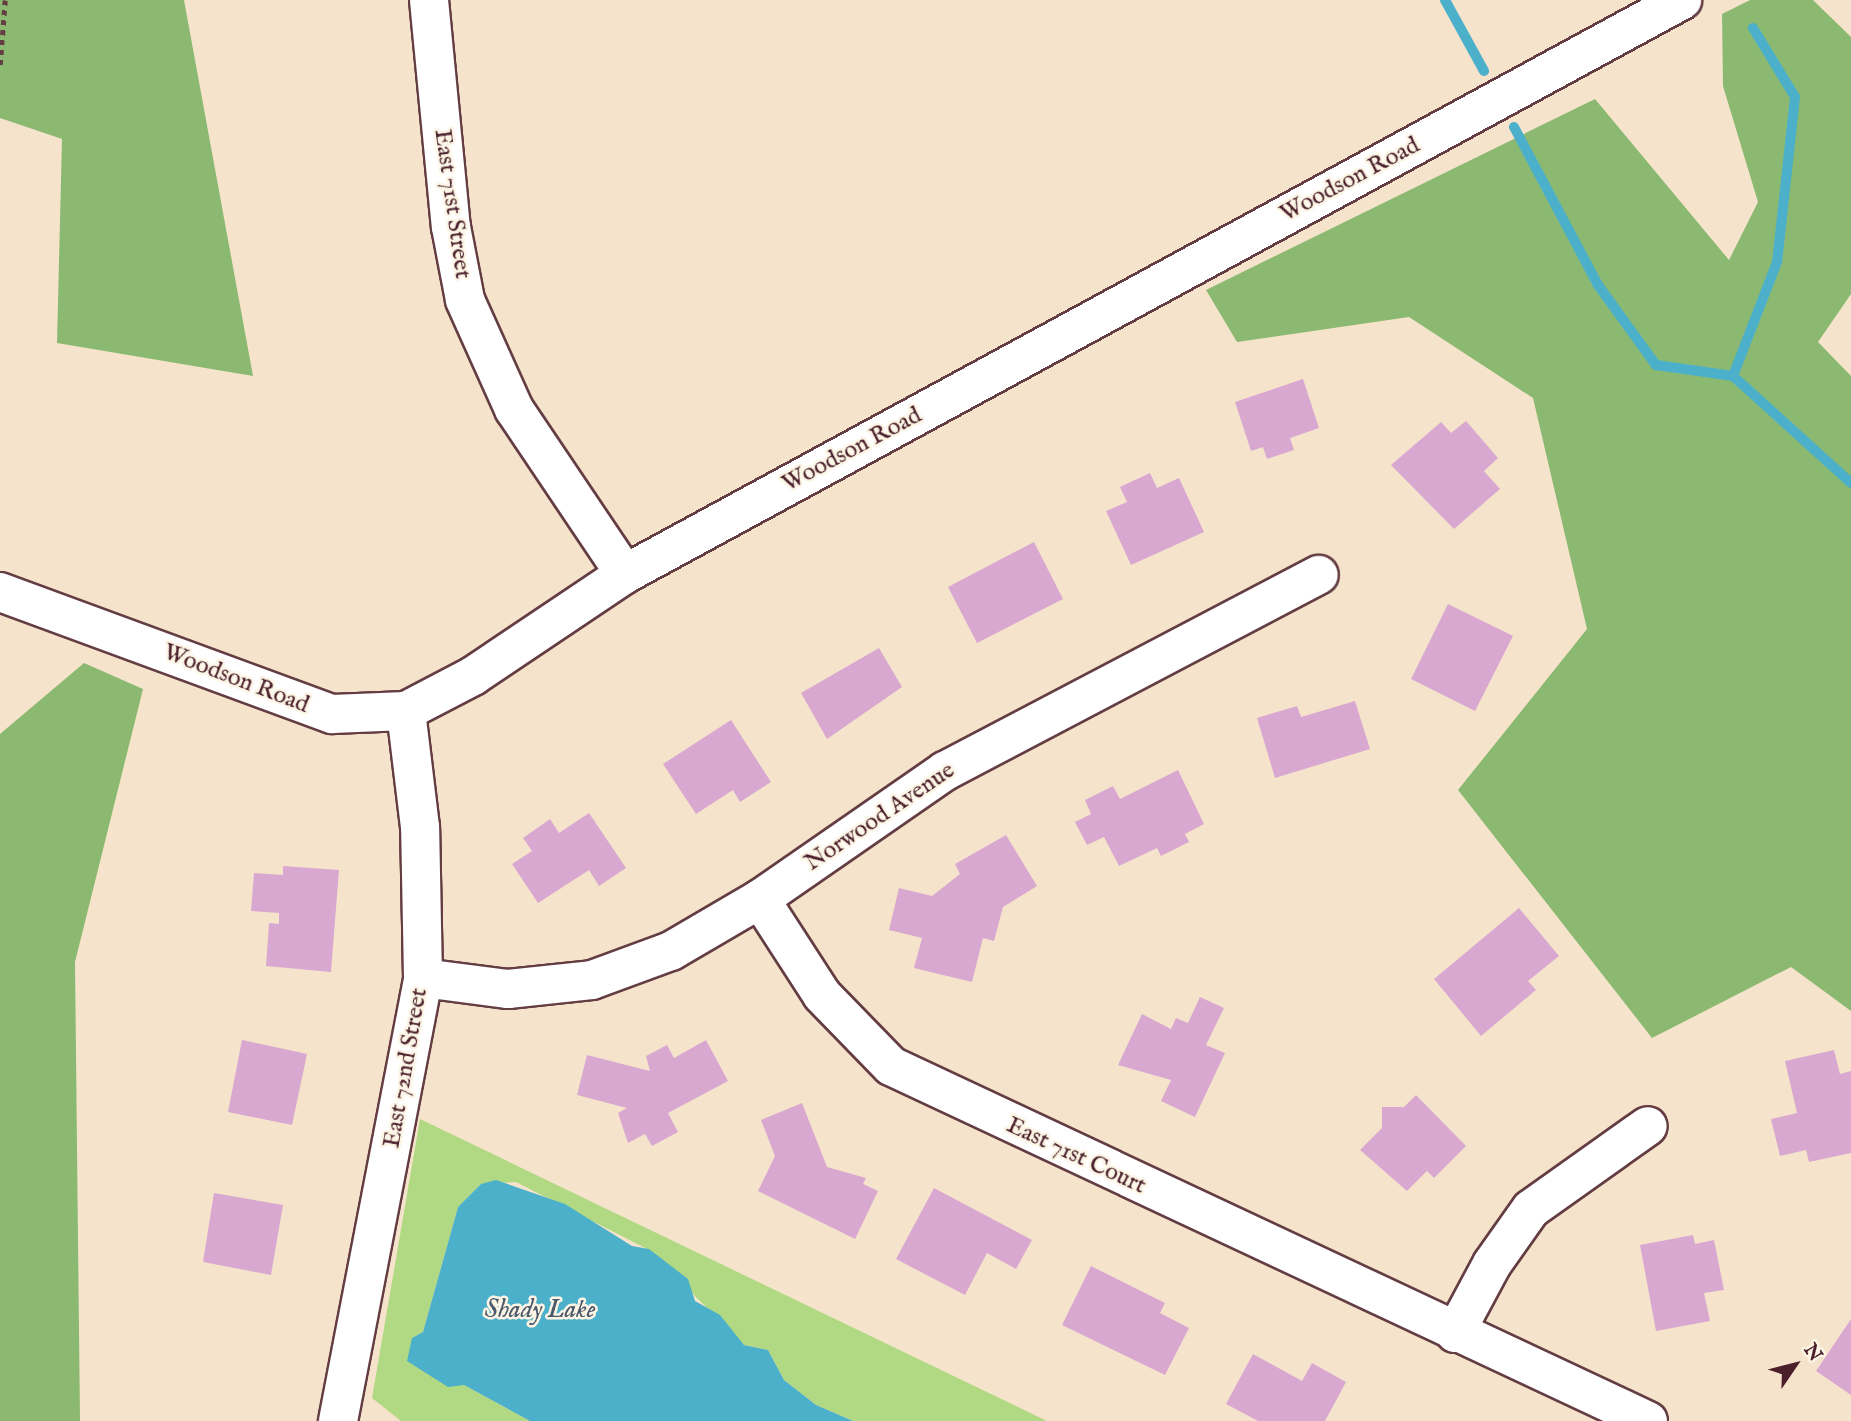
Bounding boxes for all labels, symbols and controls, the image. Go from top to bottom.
street label: East 71st Street [427,127,477,281]
street label: Woodson Road [1275,131,1425,229]
street label: Woodson Road [777,401,927,499]
street label: Woodson Road [159,638,313,720]
street label: Norwood Avenue [800,756,960,878]
street label: East 72nd Street [378,986,434,1150]
street label: East 71st Court [1002,1111,1150,1201]
water label: Shady Lake [485,1294,595,1326]
north arrow [1760,1330,1830,1400]
text: N [1798,1339,1827,1367]

